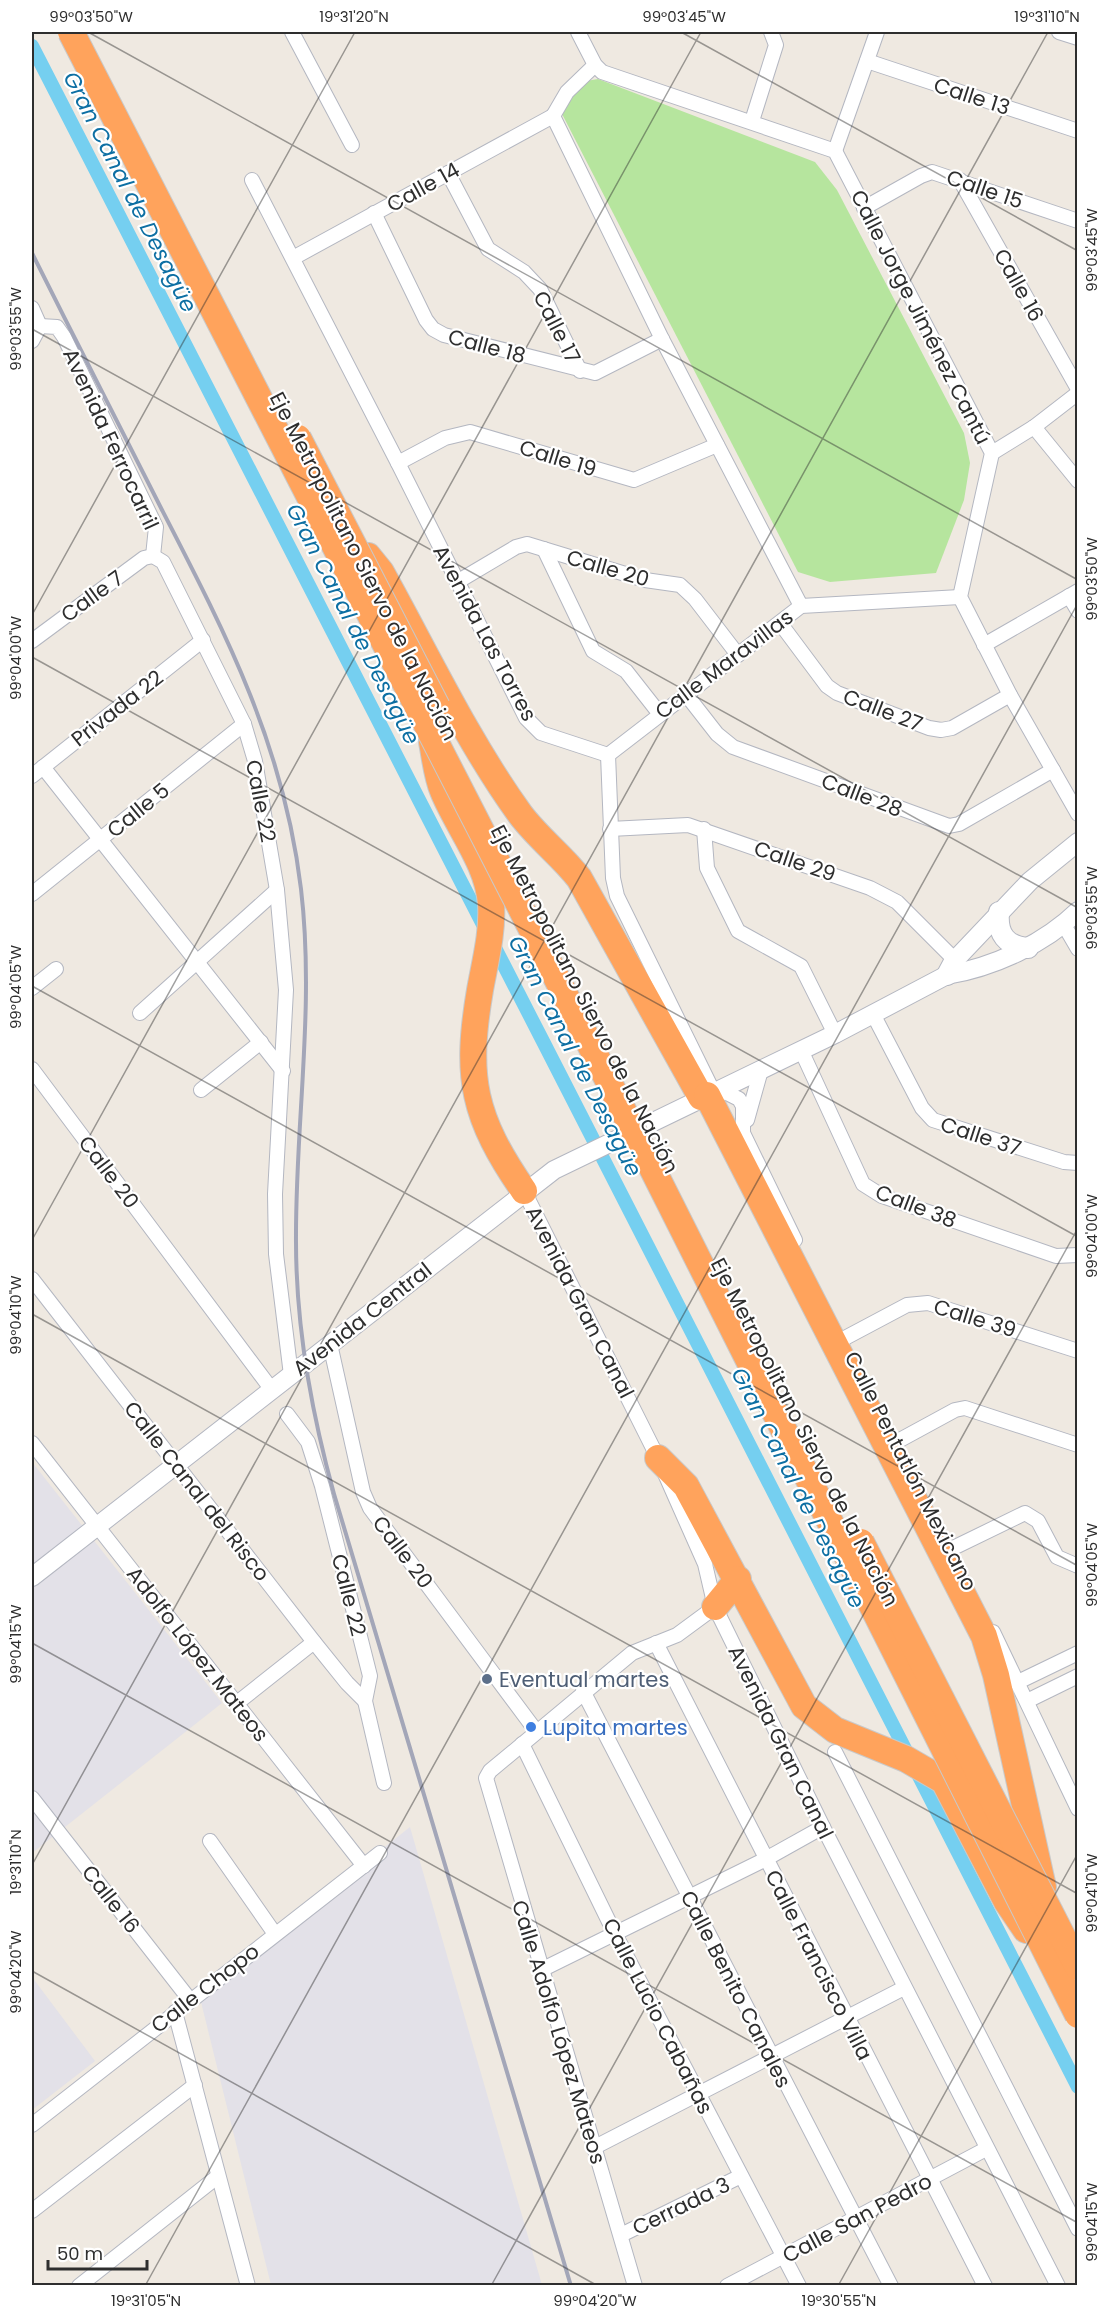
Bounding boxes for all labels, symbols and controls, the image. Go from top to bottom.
text: 99°03'50"W [49,6,133,27]
text: 19°31'20"N [319,6,389,27]
text: 99°03'45"W [642,6,726,27]
text: 19°31'10"N [1014,6,1080,27]
water label: Gran Canal de Desagüe [56,66,204,318]
street label: Calle 13 [930,70,1014,122]
street label: Calle 14 [381,155,465,219]
street label: Calle 15 [943,162,1027,216]
street label: Calle Jorge Jiménez Cantú [844,185,998,449]
text: 99°03'45"W [1081,208,1102,292]
street label: Calle 16 [987,243,1051,327]
street label: Calle 17 [526,286,588,368]
text: 99°03'55"W [5,287,26,371]
street label: Calle 18 [445,322,529,370]
street label: Avenida Ferrocarril [56,344,166,534]
street label: Eje Metropolitano Siervo de la Nación [263,387,465,745]
street label: Calle 19 [516,433,600,483]
water label: Gran Canal de Desagüe [279,498,427,750]
text: 99°03'50"W [1081,537,1102,621]
street label: Avenida Las Torres [426,540,544,726]
street label: Calle 20 [563,542,653,594]
street label: Calle 7 [55,563,129,629]
street label: Calle Maravillas [649,602,799,726]
text: 99°04'00"W [5,616,26,700]
street label: Privada 22 [65,663,169,753]
street label: Calle 27 [839,682,927,738]
street label: Calle 22 [239,757,283,845]
street label: Calle 28 [817,766,907,824]
street label: Calle 5 [101,776,175,844]
street label: Eje Metropolitano Siervo de la Nación [484,820,686,1178]
street label: Calle 29 [750,834,840,888]
text: 99°03'55"W [1081,866,1102,950]
water label: Gran Canal de Desagüe [501,930,649,1182]
text: 99°04'05"W [5,945,26,1029]
street label: Calle 37 [937,1109,1025,1163]
street label: Calle 20 [72,1129,146,1215]
street label: Calle 38 [871,1177,961,1235]
text: 99°04'00"W [1081,1194,1102,1278]
street label: Avenida Gran Canal [519,1201,641,1403]
street label: Eje Metropolitano Siervo de la Nación [704,1253,906,1611]
street label: Avenida Central [286,1256,438,1382]
text: 99°04'10"W [5,1275,26,1355]
street label: Calle 39 [930,1292,1020,1344]
street label: Calle Pentatlón Mexicano [838,1346,984,1596]
water label: Gran Canal de Desagüe [724,1362,872,1614]
street label: Calle Canal del Risco [117,1395,277,1587]
street label: Calle 20 [366,1509,440,1595]
text: 99°04'05"W [1081,1523,1102,1607]
street label: Calle 22 [325,1551,373,1639]
street label: Adolfo López Mateos [120,1560,276,1748]
text: 99°04'15"W [5,1604,26,1684]
street label: Avenida Gran Canal [721,1640,841,1844]
place label: Eventual martes [499,1665,669,1694]
marker: Eventual martes [480,1672,494,1686]
place label: Lupita martes [543,1713,688,1742]
marker: Lupita martes [524,1720,538,1734]
text: 19°31'10"N [5,1829,26,1895]
text: 99°04'10"W [1081,1853,1102,1933]
street label: Calle 16 [75,1859,147,1939]
street label: Calle Francisco Villa [758,1865,880,2065]
street label: Calle Benito Canales [674,1885,798,2093]
street label: Calle Adolfo López Mateos [505,1897,613,2167]
street label: Calle Lucio Cabañas [596,1913,720,2119]
text: 99°04'20"W [5,1930,26,2014]
street label: Calle Chopo [145,1937,265,2039]
street label: Calle San Pedro [777,2166,937,2270]
street label: Cerrada 3 [627,2170,735,2242]
text: 99°04'15"W [1081,2182,1102,2262]
scale bar [48,2233,147,2271]
text: 50 m [57,2241,103,2266]
text: 19°31'05"N [111,2290,181,2311]
text: 99°04'20"W [553,2290,637,2311]
text: 19°30'55"N [802,2290,876,2311]

